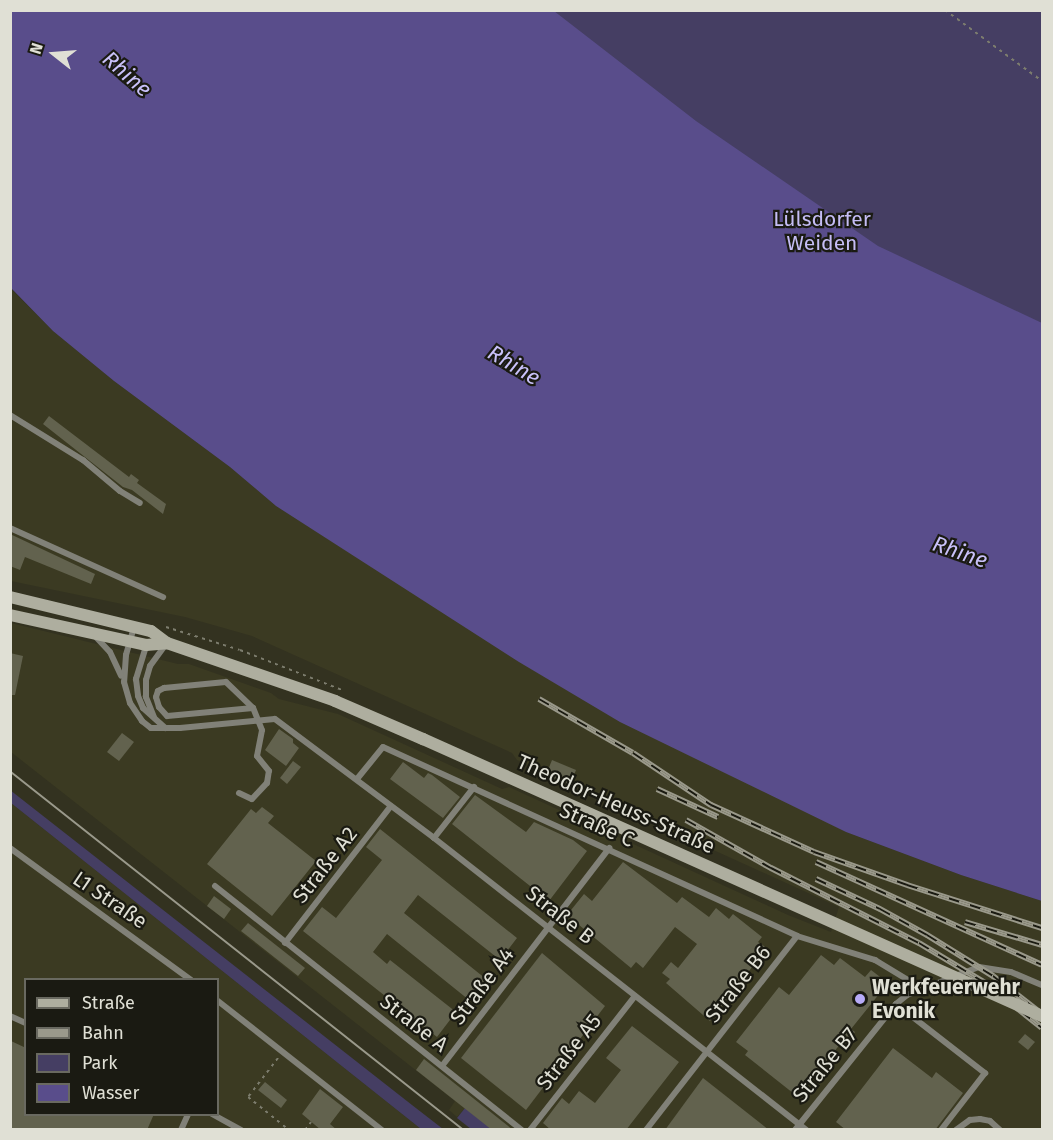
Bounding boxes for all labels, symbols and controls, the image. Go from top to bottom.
north arrow [24,24,84,84]
text: N [26,41,47,56]
water label: Rhine [97,46,157,102]
park label: Lülsdorfer Weiden [773,206,871,256]
water label: Rhine [483,339,545,391]
water label: Rhine [929,530,991,574]
street label: Theodor-Heuss-Straße [513,749,719,859]
street label: Straße C [556,797,638,853]
street label: Straße A2 [287,822,363,908]
street label: L1 Straße [68,866,152,934]
street label: Straße B [521,880,599,950]
street label: Straße B6 [700,940,776,1028]
street label: Straße A4 [445,942,519,1030]
place label: Werkfeuerwehr Evonik [872,974,1020,1024]
legend [24,978,219,1116]
street label: Straße A [375,989,453,1057]
text: Straße [82,992,135,1014]
marker: Werkfeuerwehr Evonik [853,992,867,1006]
street label: Straße A5 [531,1009,607,1095]
text: Bahn [82,1022,124,1044]
street label: Straße B7 [787,1023,863,1107]
text: Park [82,1052,117,1074]
text: Wasser [82,1082,139,1104]

